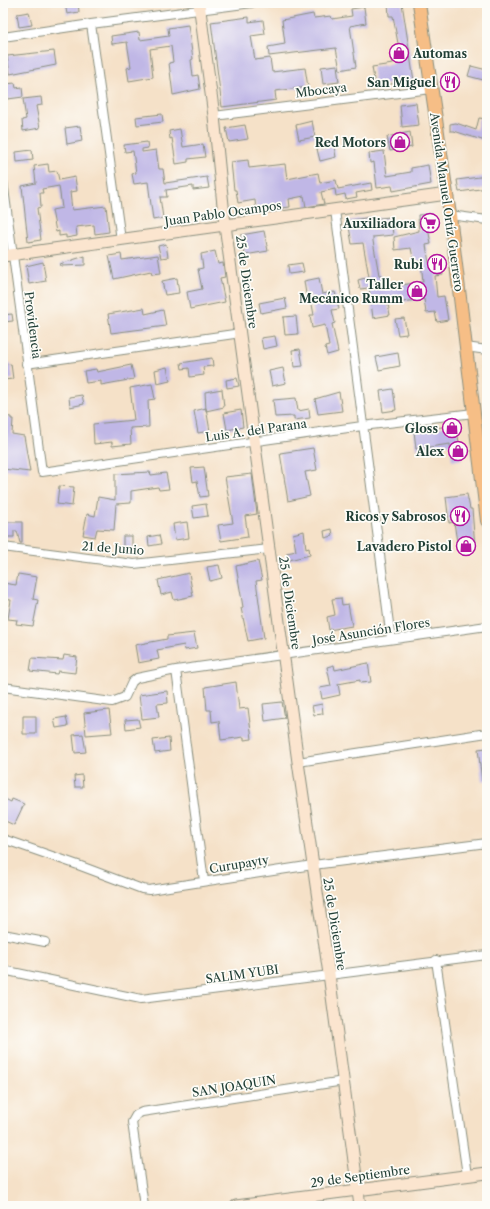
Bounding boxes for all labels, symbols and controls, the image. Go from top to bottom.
shop icon: Automas [388,42,410,64]
place label: Automas [412,46,467,61]
restaurant icon: San Miguel [439,71,461,93]
place label: San Miguel [367,75,436,90]
street label: Mbocaya [294,79,348,101]
street label: Avenida Manuel Ortíz Guerrero [427,111,467,292]
shop icon: Red Motors [389,131,411,153]
place label: Red Motors [315,135,386,150]
street label: Juan Pablo Ocampos [162,197,282,229]
supermarket icon: Auxiliadora [419,212,441,234]
place label: Auxiliadora [342,216,417,231]
street label: 25 de Diciembre [233,234,261,330]
restaurant icon: Rubi [426,253,448,275]
place label: Rubi [394,257,424,272]
place label: Taller Mecánico Rumm [299,277,403,306]
shop icon: Taller Mecánico Rumm [406,280,428,302]
street label: Providencia [21,290,45,360]
street label: Luis A. del Parana [204,415,308,445]
shop icon: Gloss [441,417,463,439]
place label: Gloss [405,421,438,436]
shop icon: Alex [447,440,469,462]
place label: Alex [415,444,444,459]
restaurant icon: Ricos y Sabrosos [449,505,471,527]
place label: Ricos y Sabrosos [345,509,446,524]
shop icon: Lavadero Pistol [455,535,477,557]
street label: 21 de Junio [81,538,145,558]
place label: Lavadero Pistol [357,539,452,554]
street label: 25 de Diciembre [276,555,304,651]
street label: José Asunción Flores [309,614,431,648]
street label: Curupayty [208,852,270,876]
street label: 25 de Diciembre [320,876,350,972]
street label: SALIM YUBI [204,961,280,987]
street label: SAN JOAQUIN [191,1072,277,1100]
street label: 29 de Septiembre [309,1162,411,1190]

